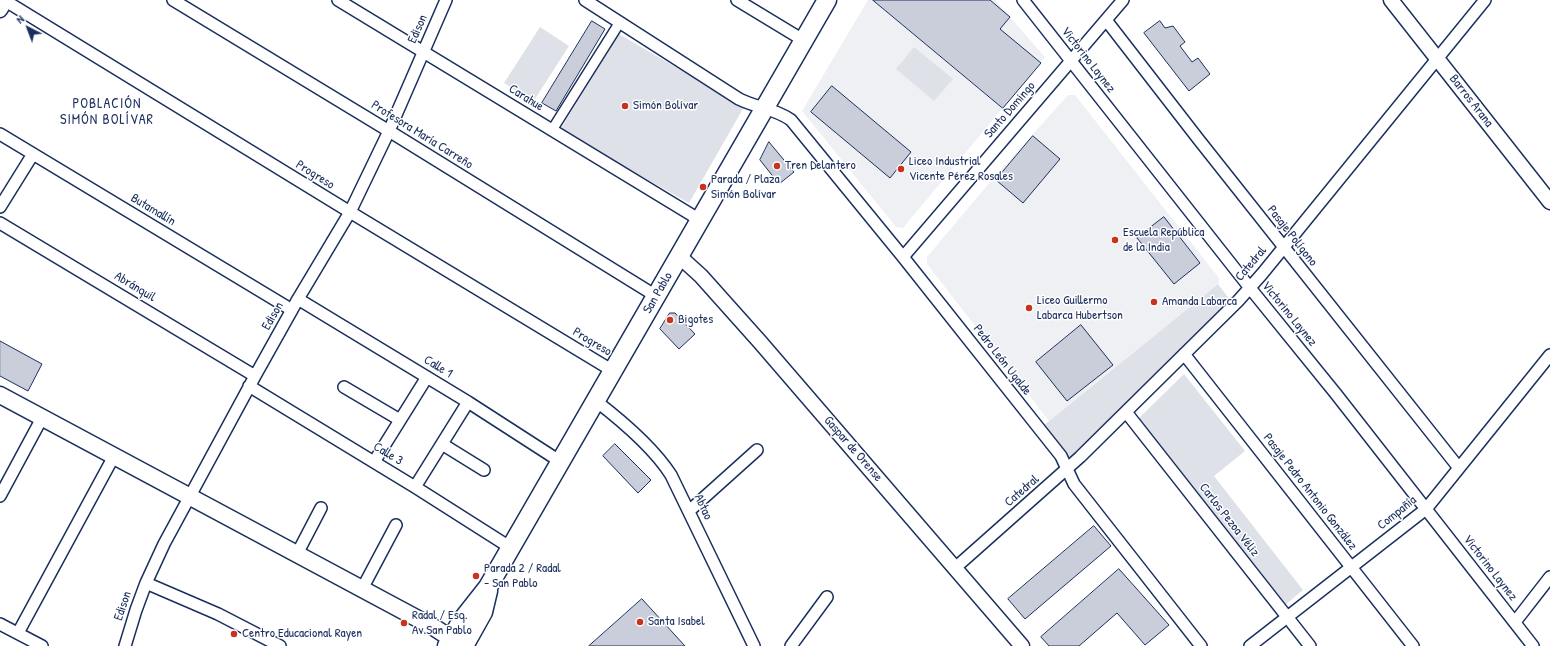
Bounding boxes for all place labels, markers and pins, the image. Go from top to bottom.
place label: Simón Bolívar [633,98,698,114]
marker: Simón Bolívar [620,101,630,111]
place label: Liceo Industrial Vicente Pérez Rosales [909,154,1013,185]
place label: Tren Delantero [785,158,856,174]
marker: Tren Delantero [772,161,782,171]
marker: Liceo Industrial Vicente Pérez Rosales [896,164,906,174]
place label: Parada / Plaza Simón Bolívar [711,172,780,203]
marker: Parada / Plaza Simón Bolívar [698,182,708,192]
place label: Escuela República de la India [1123,225,1204,256]
marker: Escuela República de la India [1110,235,1120,245]
place label: Liceo Guillermo Labarca Hubertson [1037,293,1123,324]
place label: Amanda Labarca [1162,294,1237,310]
marker: Amanda Labarca [1149,297,1159,307]
marker: Liceo Guillermo Labarca Hubertson [1024,303,1034,313]
place label: Bigotes [678,312,713,328]
marker: Bigotes [665,315,675,325]
place label: Parada 2 / Radal - San Pablo [484,561,561,592]
marker: Parada 2 / Radal - San Pablo [471,571,481,581]
place label: Radal / Esq. Av.San Pablo [412,608,472,639]
place label: Santa Isabel [648,614,705,630]
marker: Santa Isabel [635,617,645,627]
marker: Radal / Esq. Av.San Pablo [399,618,409,628]
place label: Centro Educacional Rayen [242,626,362,642]
marker: Centro Educacional Rayen [229,629,239,639]

